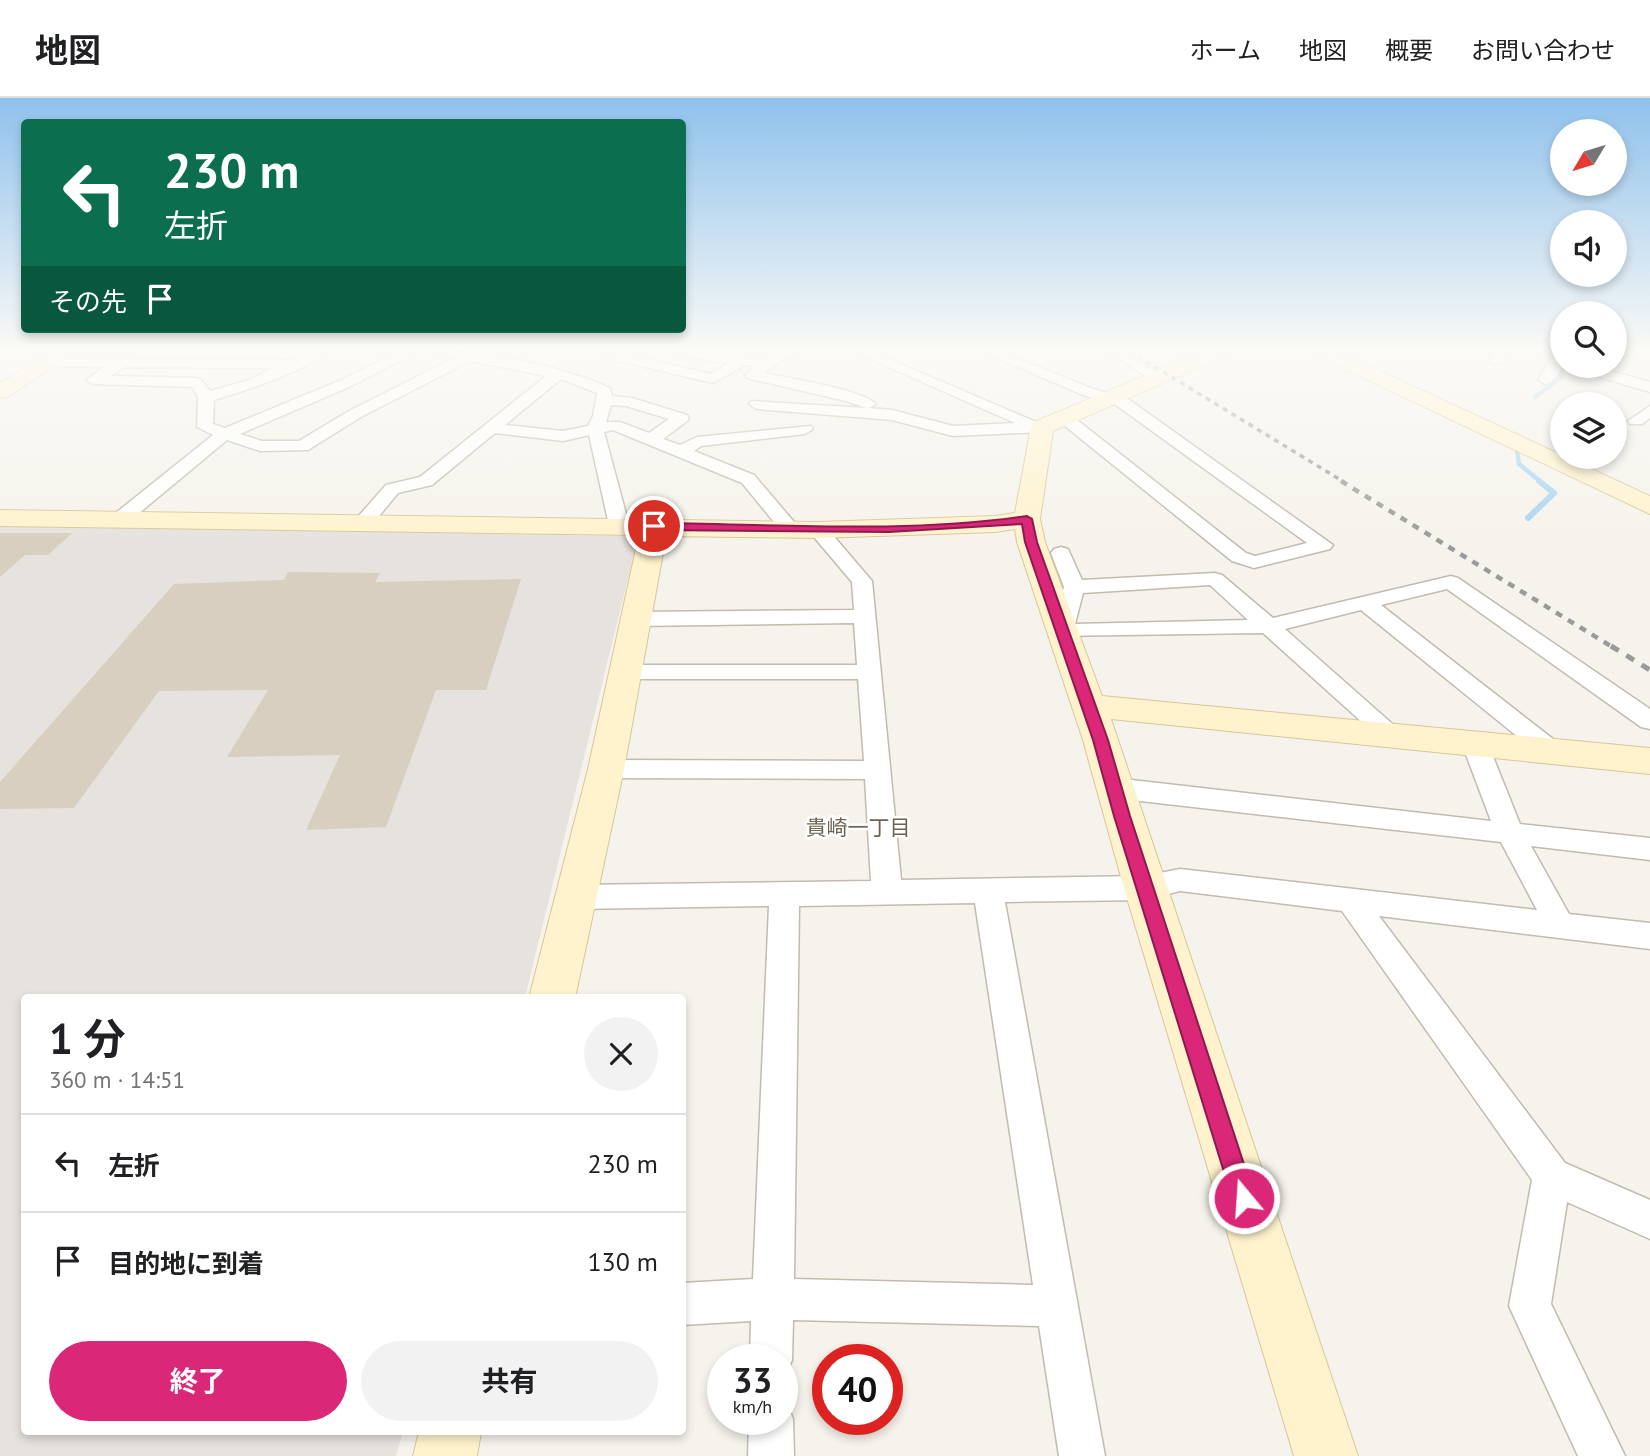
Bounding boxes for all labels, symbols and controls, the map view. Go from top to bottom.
text: 地図 [35,28,101,71]
text: ホーム [1190,35,1261,66]
text: 地図 [1299,35,1347,66]
text: 概要 [1385,35,1433,66]
text: お問い合わせ [1471,35,1615,66]
north arrow [1550,119,1628,196]
map controls [1550,119,1627,469]
text: 230 m [164,138,299,202]
icon: left [49,147,140,238]
text: 左折 [164,204,228,246]
button: sound [1550,210,1627,287]
icon: arrive [141,280,179,318]
text: その先 [49,285,127,318]
button: search [1550,301,1627,378]
button: layers [1550,392,1627,469]
pin [624,496,684,556]
icon: arrive [635,507,673,545]
district label: 貴崎一丁目 [806,814,911,841]
text: 1 分 [49,1011,125,1066]
button: close [584,1017,658,1091]
text: 360 m · 14:51 [49,1065,185,1094]
icon: left [49,1144,87,1182]
text: 230 m [587,1147,658,1180]
text: 左折 [108,1149,160,1182]
position arrow [1207,1161,1281,1235]
icon: arrive [49,1242,87,1280]
text: 130 m [587,1245,658,1278]
text: 目的地に到着 [108,1247,264,1280]
button: 終了 [49,1341,347,1421]
button: 共有 [361,1341,658,1421]
speed limit sign: 40 [812,1344,903,1435]
text: 33 [733,1357,772,1403]
text: km/h [733,1395,772,1418]

